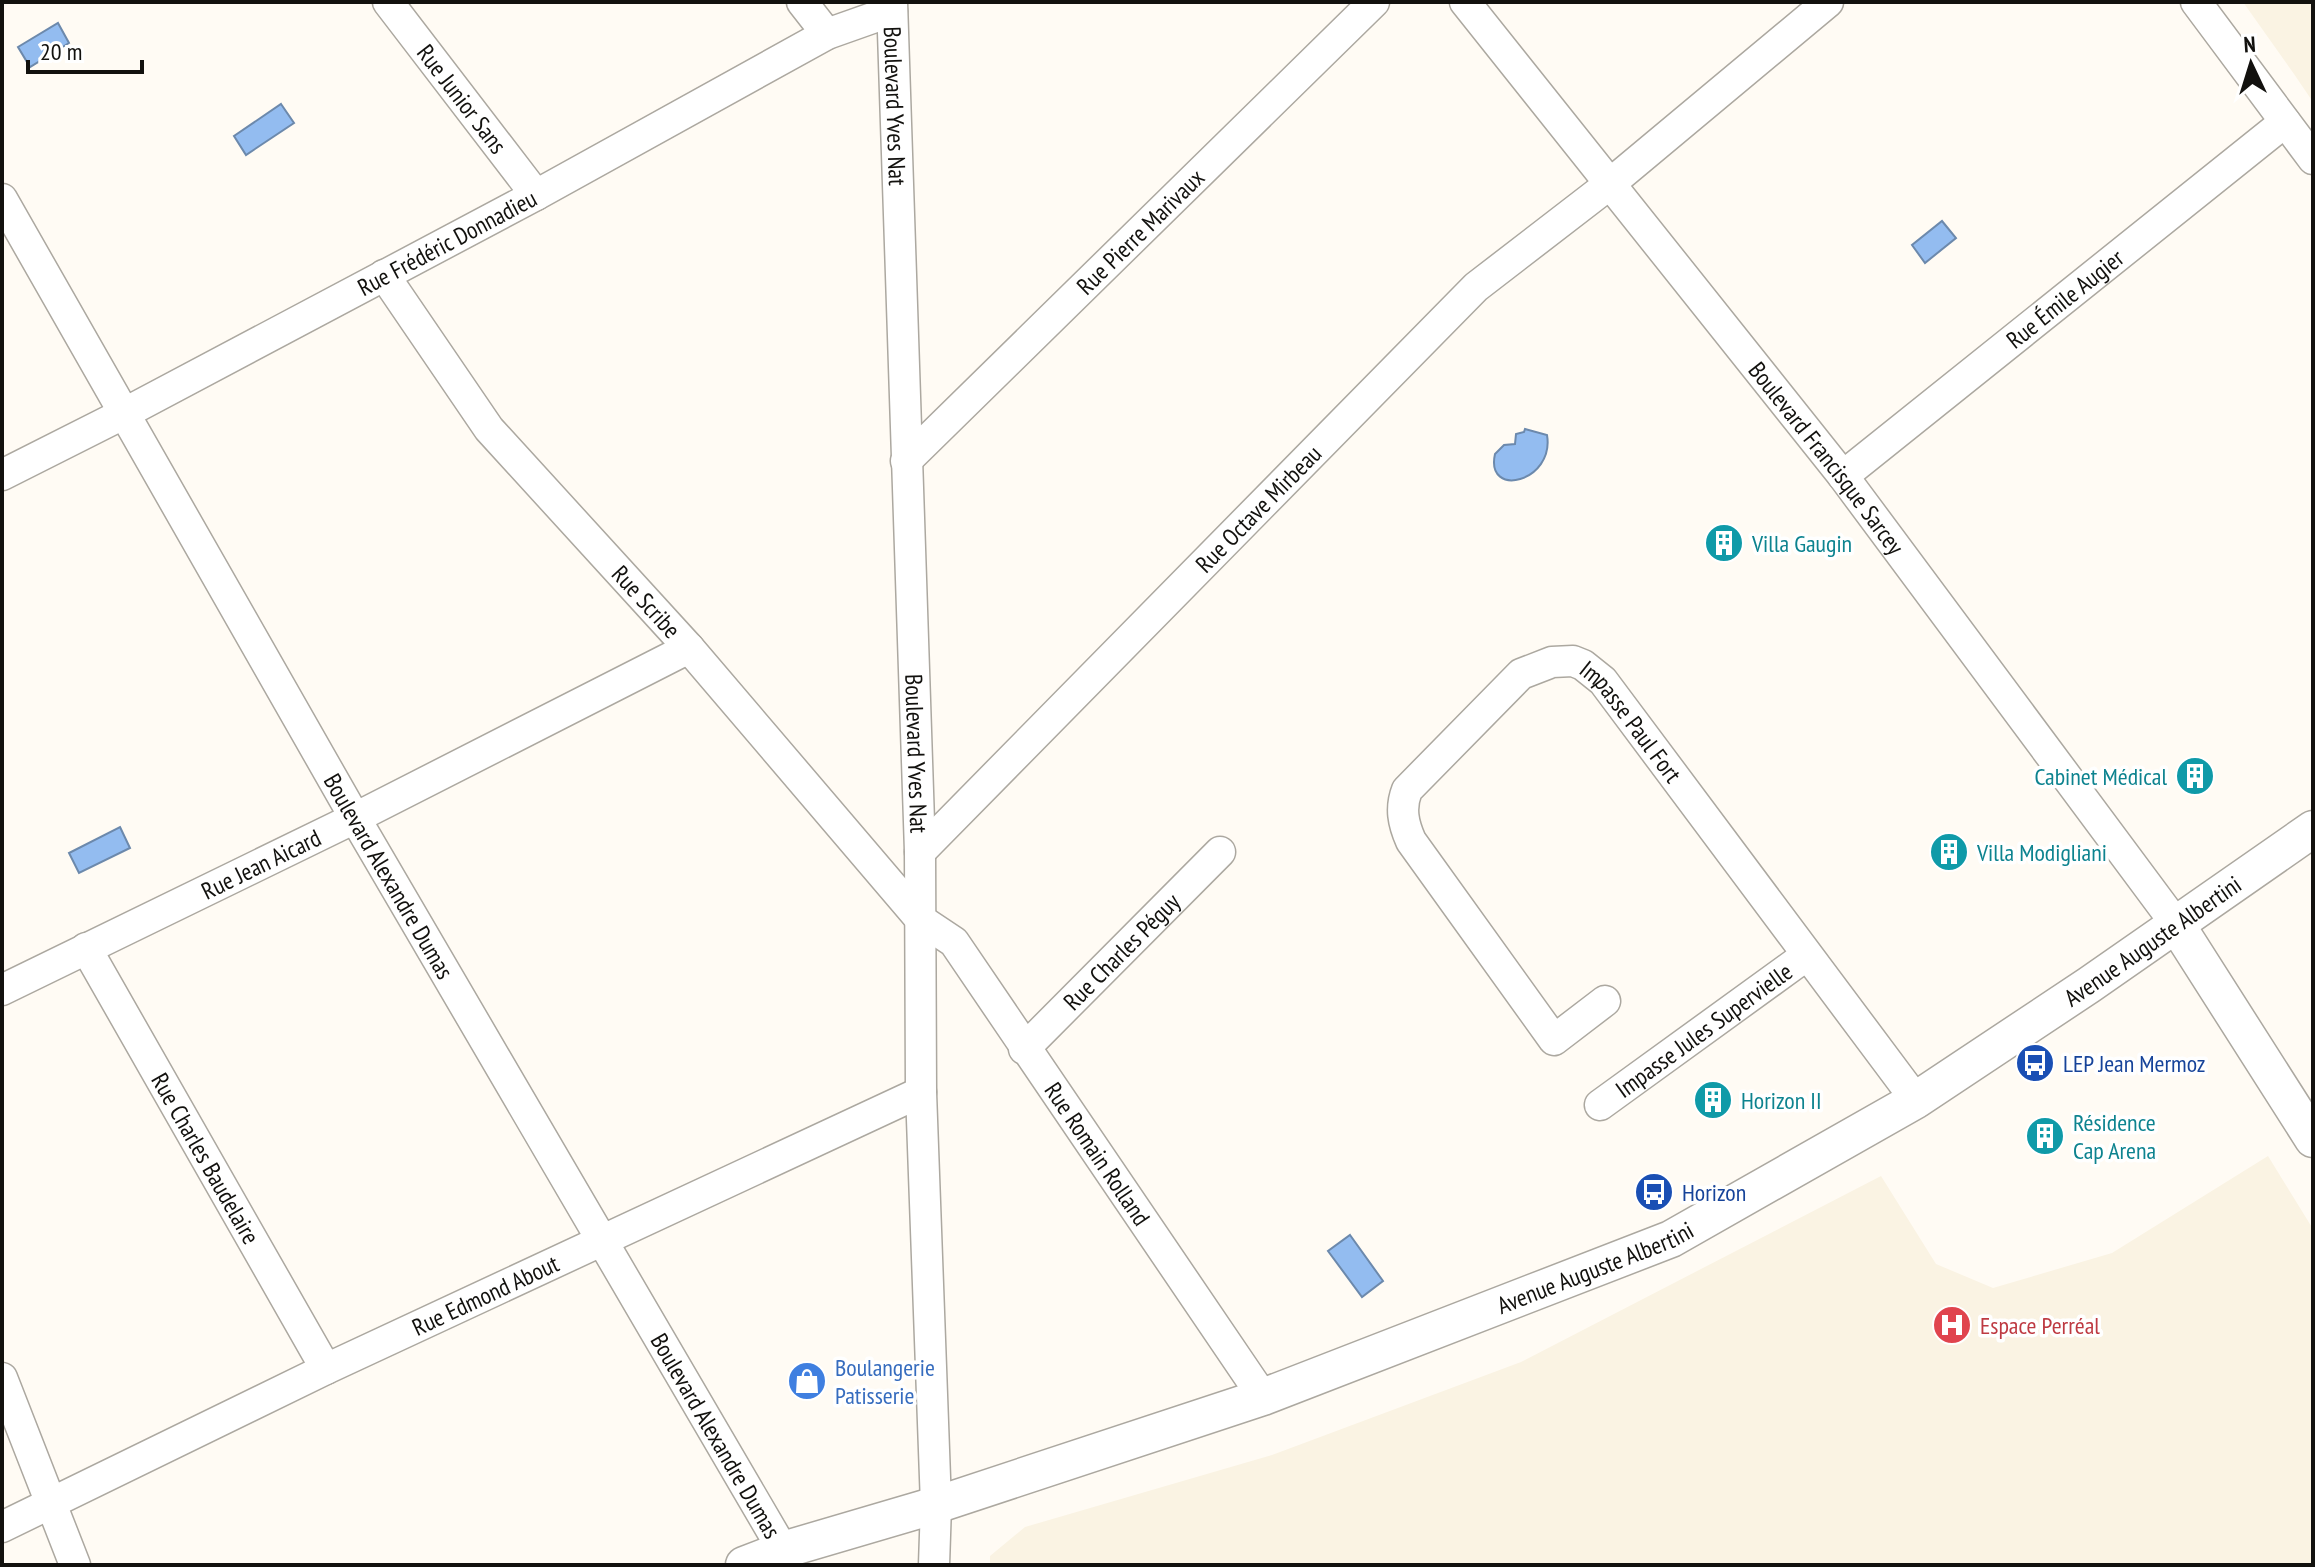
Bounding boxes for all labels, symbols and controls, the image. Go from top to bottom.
scale bar [28,24,142,74]
north arrow [2211,24,2291,104]
street label: Boulevard Yves Nat [877,26,914,186]
text: N [2243,30,2257,58]
text: 20 m [40,36,82,67]
street label: Rue Junior Sans [411,38,514,160]
street label: Rue Pierre Marivaux [1070,162,1211,301]
street label: Rue Frédéric Donnadieu [352,182,542,302]
street label: Rue Émile Augier [2000,242,2130,355]
street label: Boulevard Francisque Sarcey [1742,355,1911,560]
street label: Rue Octave Mirbeau [1189,438,1328,579]
building icon: Villa Gaugin [1703,522,1745,564]
place label: Villa Gaugin [1751,528,1852,559]
street label: Rue Scribe [605,559,688,644]
street label: Impasse Paul Fort [1574,653,1689,789]
street label: Boulevard Yves Nat [899,674,935,834]
building icon: Cabinet Médical [2174,755,2216,797]
place label: Cabinet Médical [2034,761,2167,792]
street label: Boulevard Alexandre Dumas [317,768,461,984]
street label: Rue Jean Aicard [196,822,326,906]
building icon: Villa Modigliani [1928,831,1970,873]
place label: Villa Modigliani [1976,837,2107,868]
street label: Avenue Auguste Albertini [2058,868,2247,1013]
street label: Rue Charles Péguy [1056,886,1186,1016]
street label: Impasse Jules Supervielle [1609,956,1798,1104]
bus stop icon: LEP Jean Mermoz [2014,1042,2056,1084]
place label: LEP Jean Mermoz [2063,1048,2205,1079]
street label: Rue Charles Baudelaire [145,1067,267,1249]
street label: Rue Romain Rolland [1038,1076,1157,1231]
building icon: Horizon II [1692,1079,1734,1121]
place label: Horizon II [1741,1085,1822,1116]
place label: Résidence Cap Arena [2073,1107,2156,1166]
building icon: Résidence Cap Arena [2024,1115,2066,1157]
bus stop icon: Horizon [1633,1171,1675,1213]
place label: Horizon [1682,1177,1746,1208]
street label: Avenue Auguste Albertini [1492,1214,1699,1320]
street label: Rue Edmond About [407,1247,564,1342]
hospital icon: Espace Perréal [1931,1304,1973,1346]
place label: Espace Perréal [1980,1310,2100,1341]
street label: Boulevard Alexandre Dumas [644,1327,788,1544]
place label: Boulangerie Patisserie [835,1352,935,1411]
shop icon: Boulangerie Patisserie [786,1360,828,1402]

